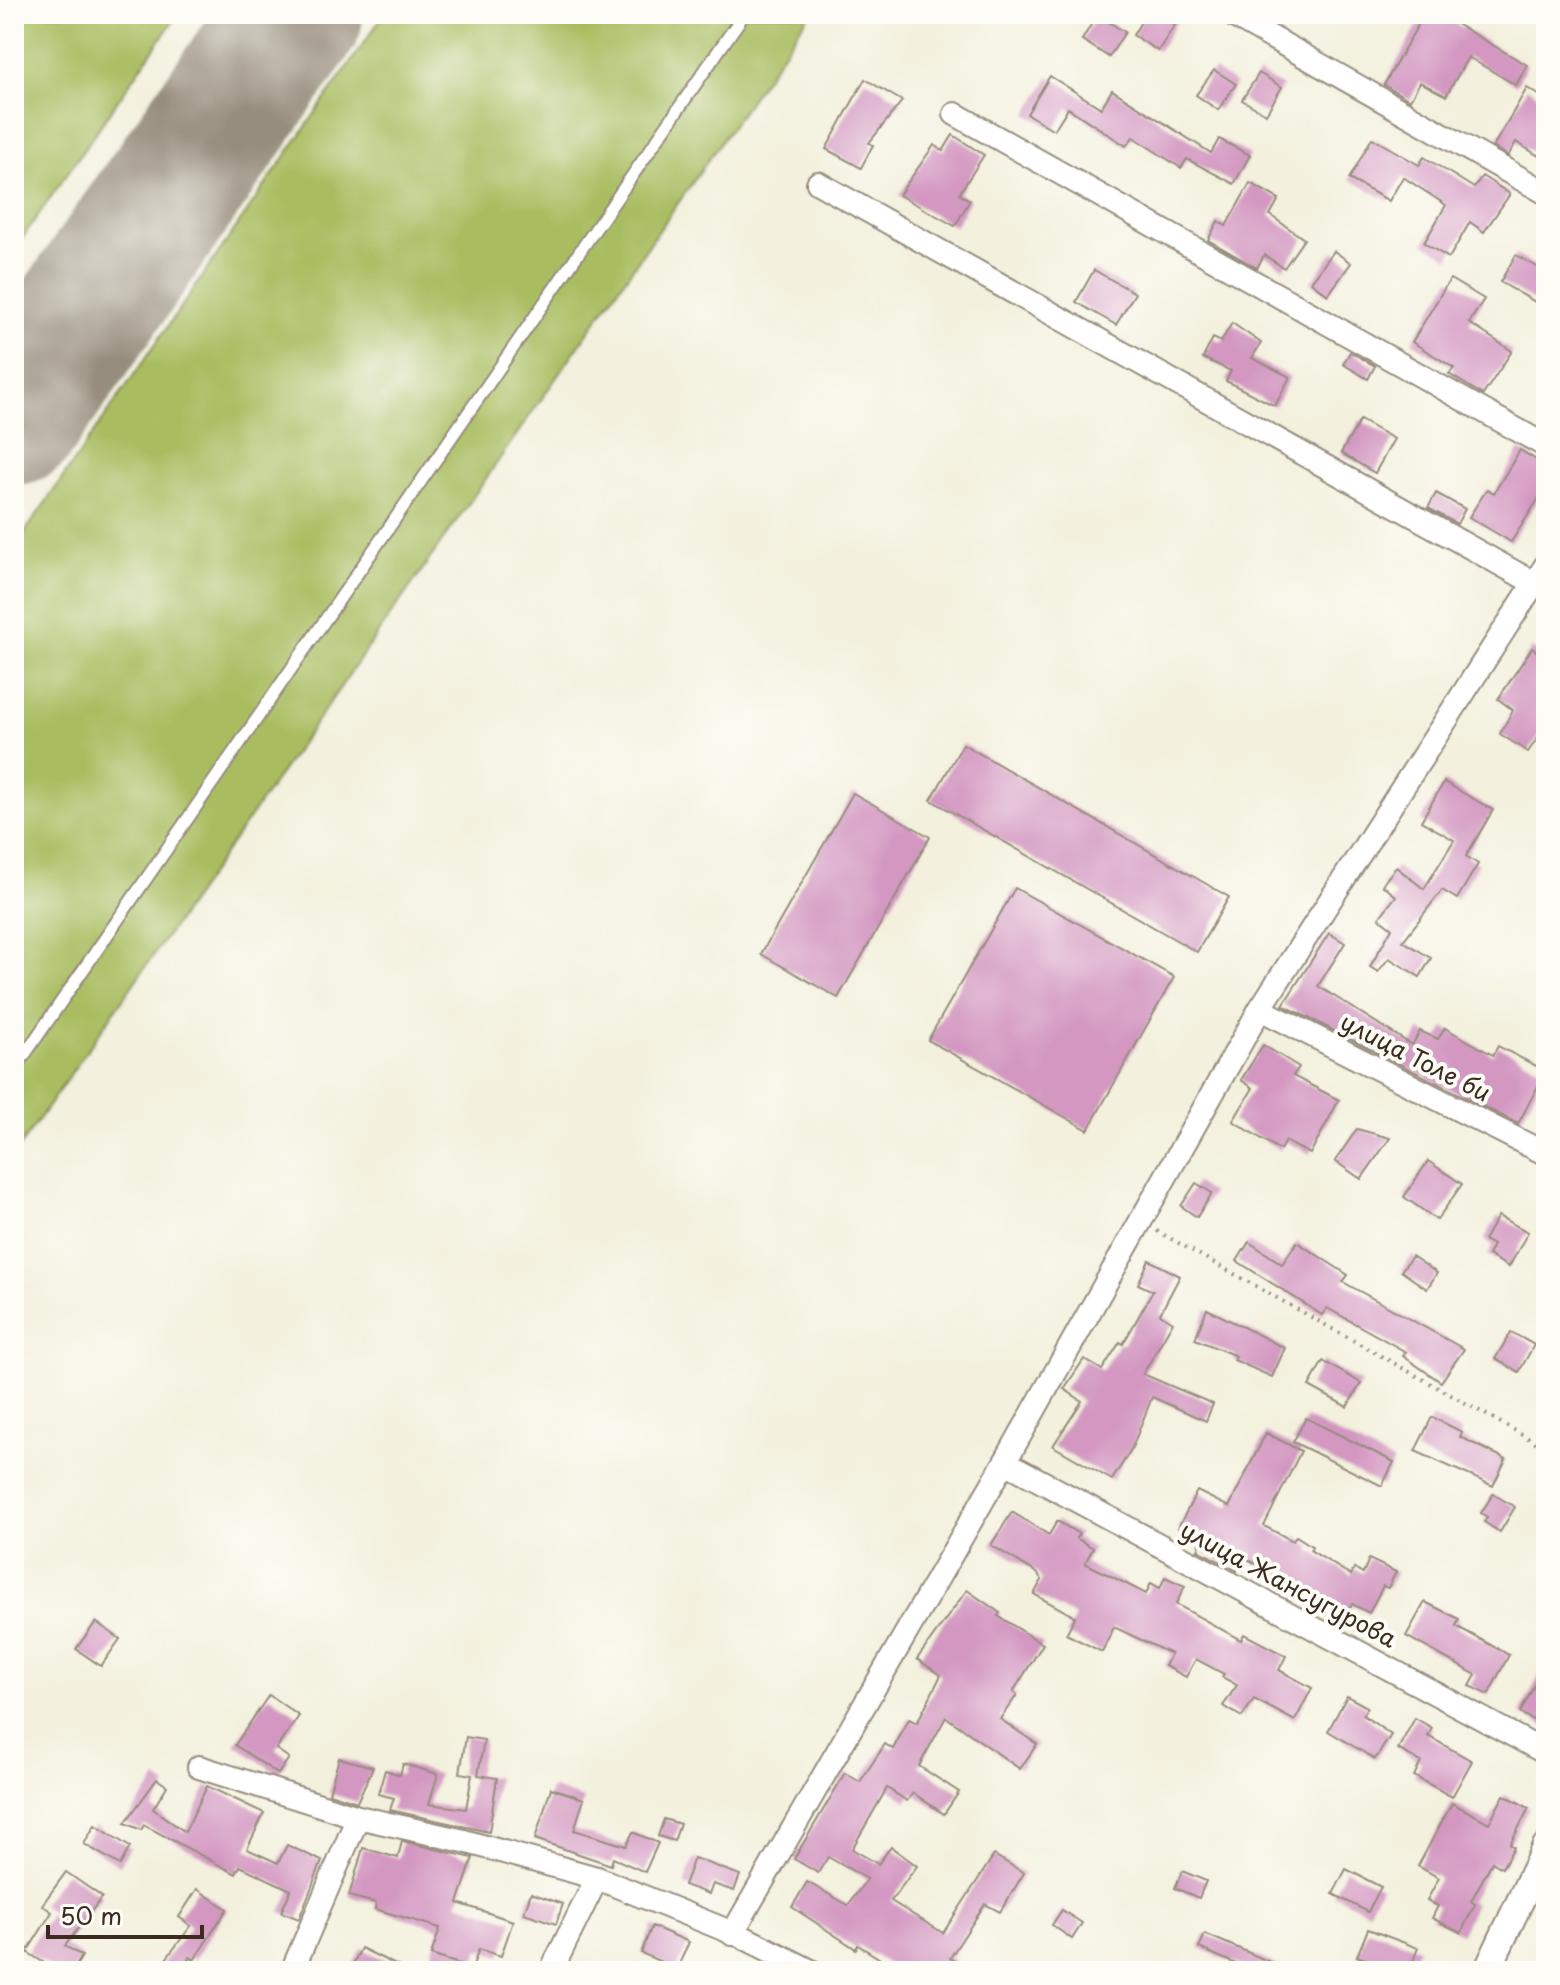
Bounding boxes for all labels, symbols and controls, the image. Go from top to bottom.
street label: улица Толе би [1334,1003,1497,1110]
street label: улица Жансугурова [1174,1511,1404,1656]
scale bar [48,1889,202,1939]
text: 50 m [60,1897,122,1933]

